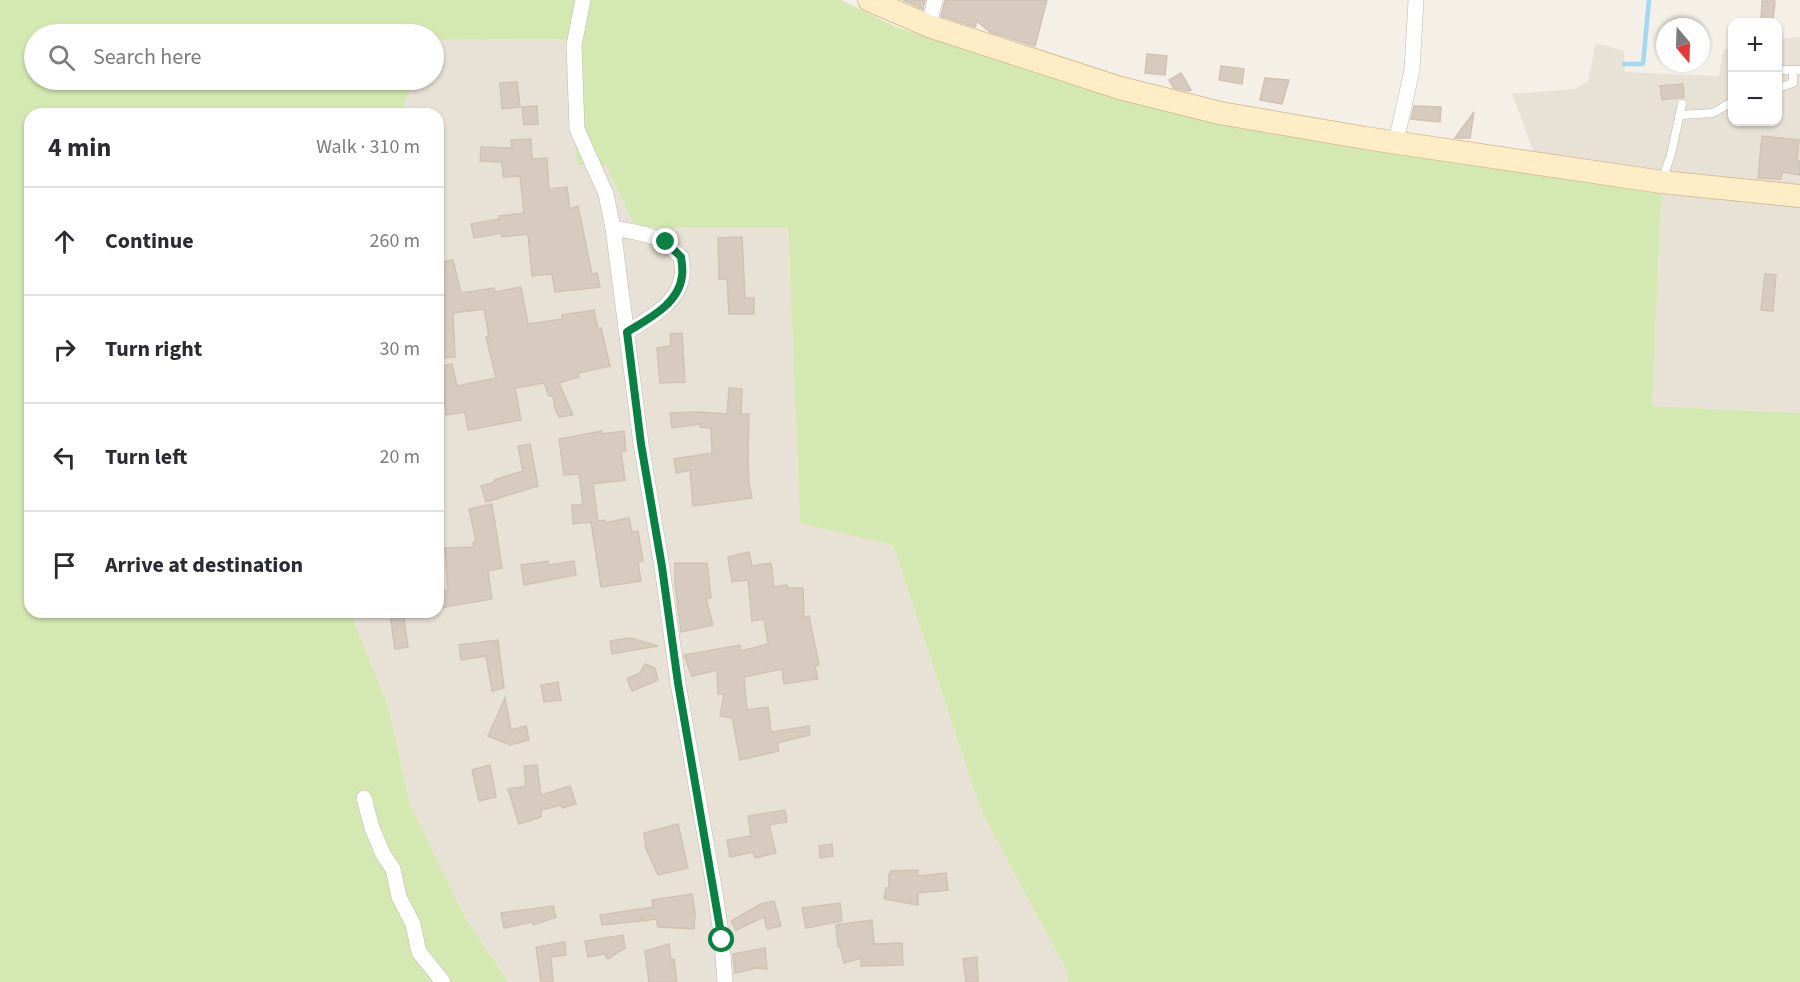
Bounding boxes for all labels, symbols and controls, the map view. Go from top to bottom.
north arrow [1656,18,1710,72]
map controls [1728,18,1782,126]
button: + [1728,18,1782,72]
search box [24,24,444,90]
icon: search [45,41,78,74]
text: Search here [93,41,201,73]
button: − [1728,72,1782,126]
text: 4 min [48,129,111,166]
text: Walk · 310 m [316,133,420,161]
icon: ahead [48,225,81,258]
text: Continue [105,225,194,257]
text: 260 m [370,227,420,255]
route end [652,228,678,254]
icon: right [48,333,81,366]
text: Turn right [105,333,202,365]
text: 30 m [380,335,420,363]
icon: left [48,441,81,474]
text: Turn left [105,441,187,473]
text: 20 m [380,443,420,471]
icon: arrive [48,549,81,582]
text: Arrive at destination [105,549,303,581]
route start [708,926,734,952]

